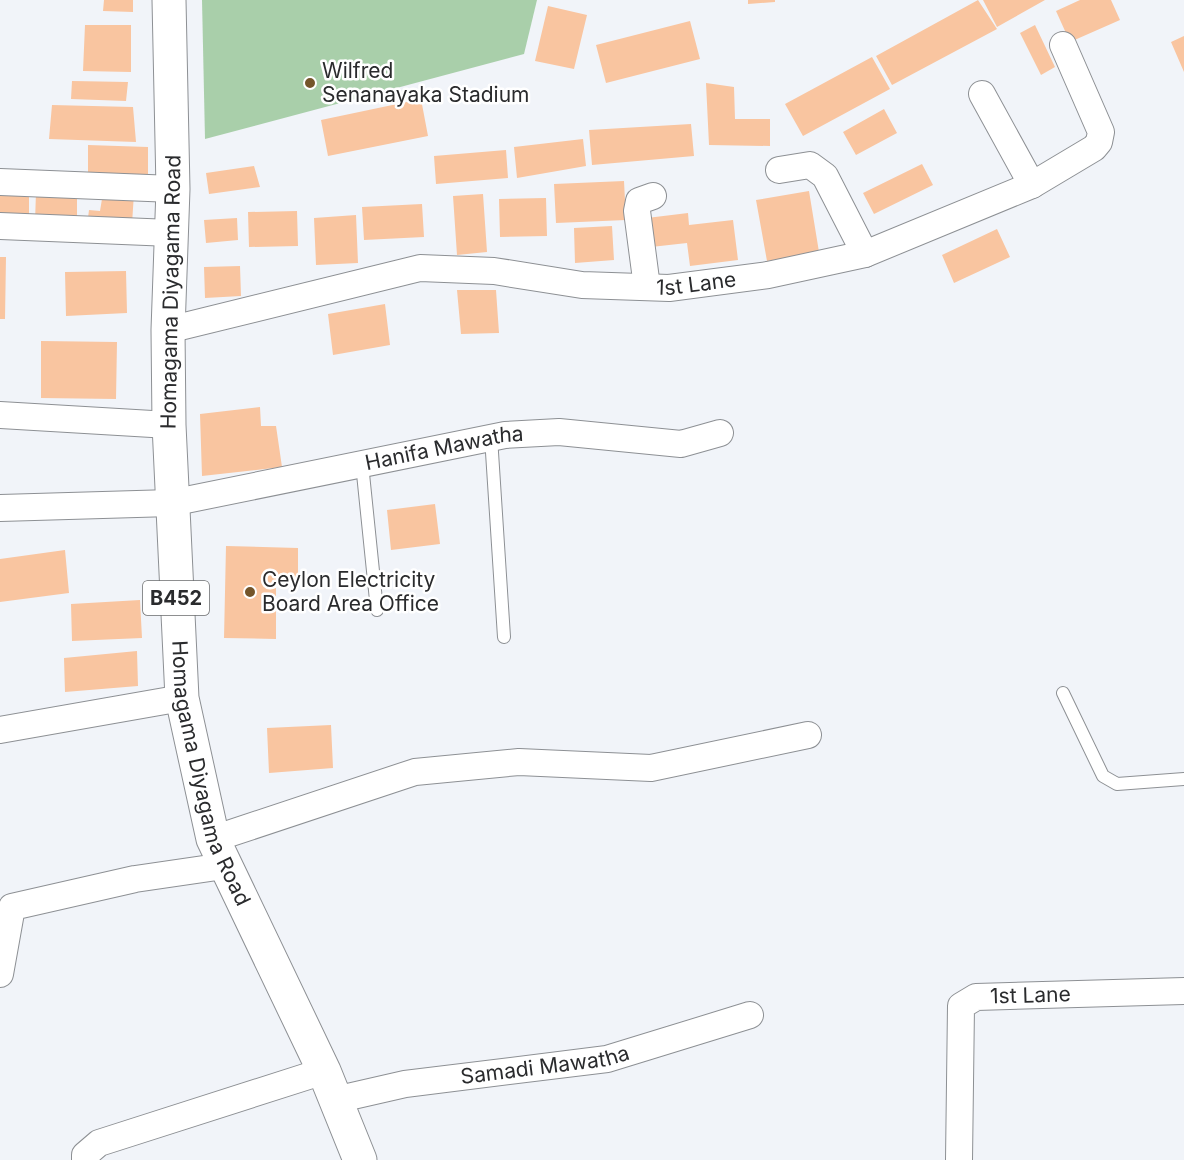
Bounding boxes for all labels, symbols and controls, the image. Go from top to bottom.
place label: Wilfred Senanayaka Stadium [322,58,530,107]
marker: Wilfred Senanayaka Stadium [303,76,317,90]
street label: Homagama Diyagama Road [156,155,185,429]
street label: 1st Lane [655,266,738,300]
street label: Hanifa Mawatha [363,421,524,475]
place label: Ceylon Electricity Board Area Office [262,567,439,616]
road number: B452 [143,581,209,615]
marker: Ceylon Electricity Board Area Office [243,585,257,599]
street label: Homagama Diyagama Road [167,640,256,909]
street label: 1st Lane [990,981,1071,1009]
street label: Samadi Mawatha [459,1040,632,1089]

